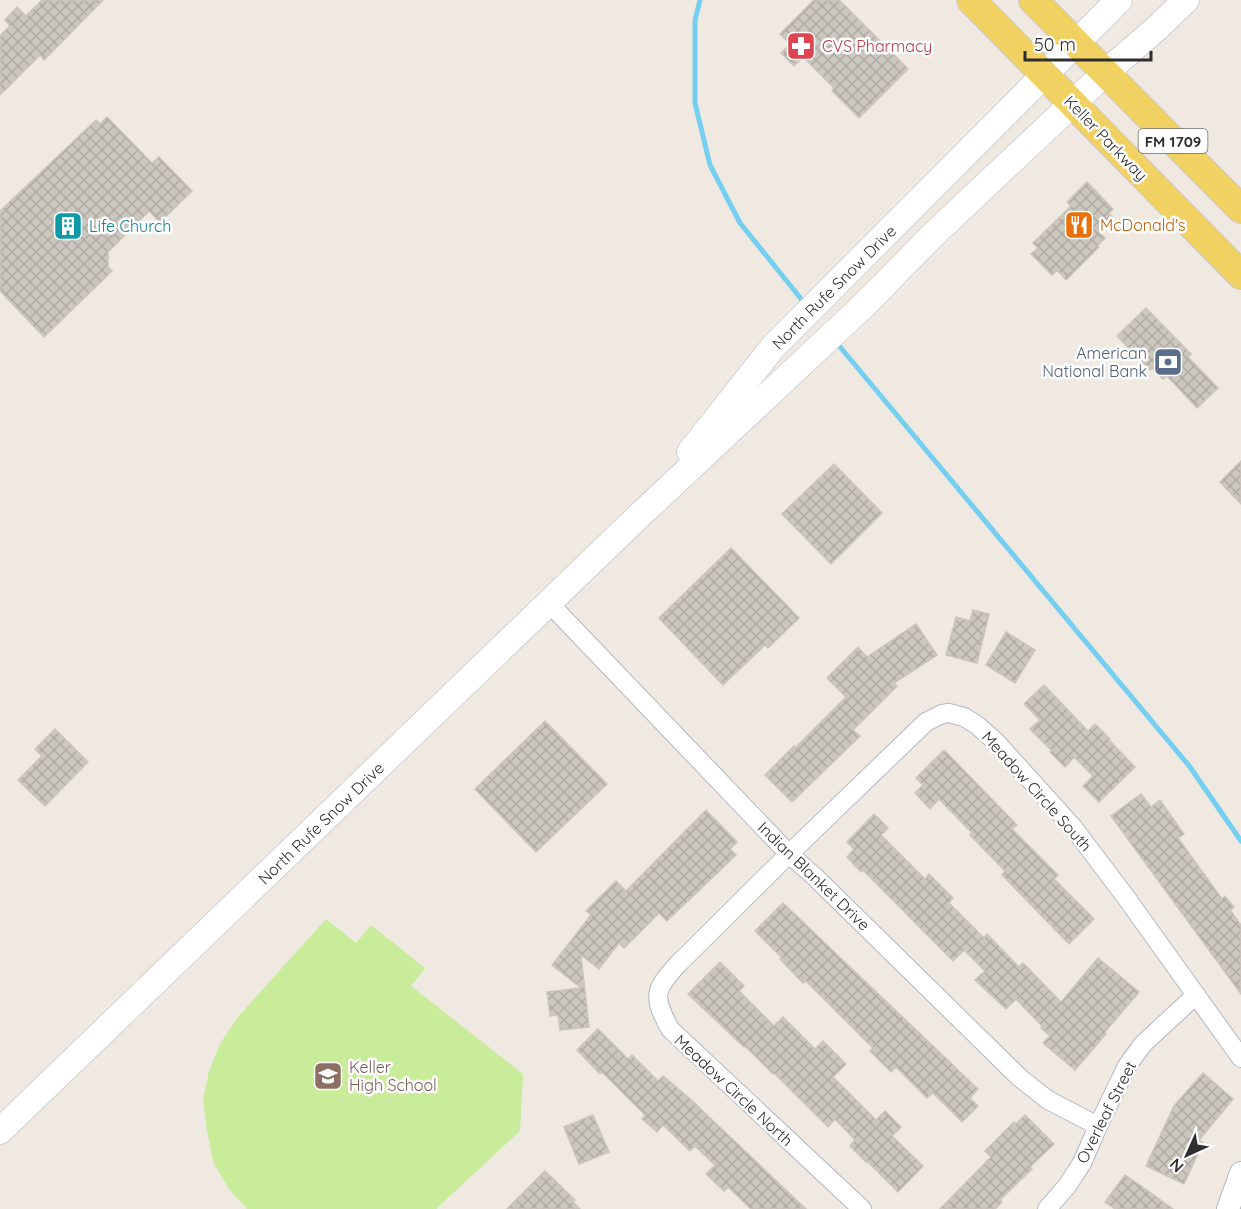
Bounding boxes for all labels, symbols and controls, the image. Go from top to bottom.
scale bar [1025,24,1151,62]
pharmacy icon: CVS Pharmacy [785,30,817,62]
text: 50 m [1034,33,1076,56]
place label: CVS Pharmacy [822,36,932,56]
street label: Keller Parkway [1060,91,1152,185]
road number: FM 1709 [1138,129,1208,153]
restaurant icon: McDonald's [1063,209,1095,241]
building icon: Life Church [52,210,84,242]
place label: McDonald's [1100,215,1186,235]
place label: Life Church [89,216,171,236]
street label: North Rufe Snow Drive [768,221,900,353]
place label: American National Bank [1042,343,1147,381]
bank icon: American National Bank [1152,346,1184,378]
street label: Meadow Circle South [978,727,1096,855]
street label: North Rufe Snow Drive [254,758,388,888]
street label: Indian Blanket Drive [754,817,874,935]
street label: Meadow Circle North [671,1030,797,1150]
place label: Keller High School [349,1057,437,1095]
street label: Overleaf Street [1072,1058,1140,1166]
school or university icon: Keller High School [312,1060,344,1092]
north arrow [1157,1125,1217,1185]
text: N [1165,1154,1188,1177]

